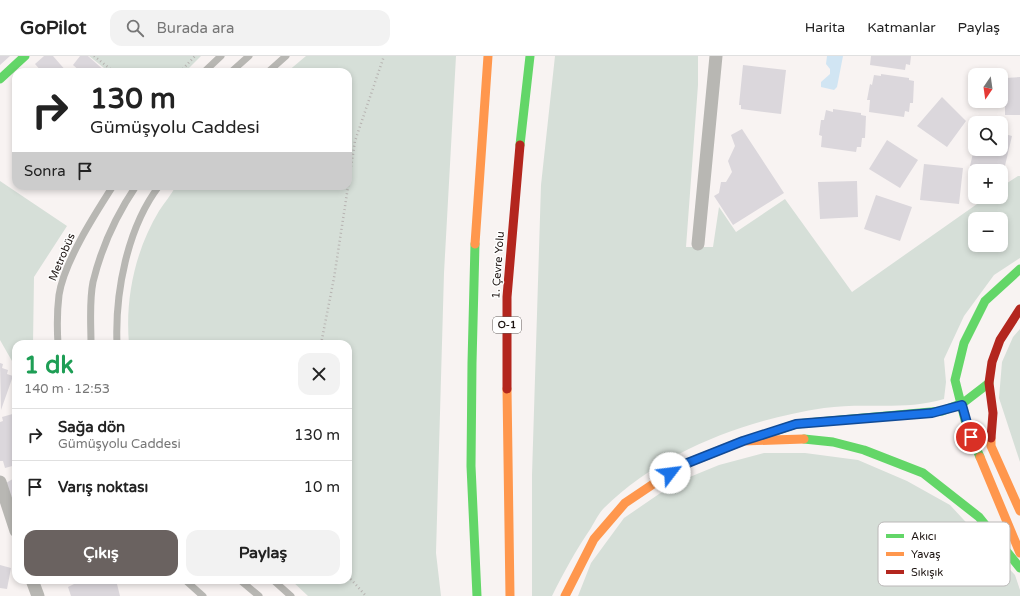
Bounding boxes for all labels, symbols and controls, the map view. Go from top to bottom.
search box [110,10,390,46]
text: GoPilot [20,17,86,39]
icon: search [124,17,146,39]
text: Burada ara [156,19,235,37]
text: Harita [805,19,845,36]
text: Katmanlar [867,19,936,36]
text: Paylaş [958,19,1000,36]
north arrow [968,68,1008,108]
map controls [968,68,1008,252]
text: 130 m [90,82,176,116]
icon: right [24,84,76,136]
text: Gümüşyolu Caddesi [90,116,260,138]
button: search [968,116,1008,156]
icon: arrive [74,160,96,182]
text: Sonra [24,162,66,180]
button: + [968,164,1008,204]
button: − [968,212,1008,252]
street label: Metrobüs [46,231,78,283]
street label: 1. Çevre Yolu [489,231,507,299]
road number: O-1 [493,317,521,333]
text: 1 dk [24,351,74,380]
button: close [298,353,340,395]
text: 140 m · 12:53 [24,381,110,397]
text: Sağa dön [58,418,125,436]
pin [954,420,988,454]
icon: right [24,424,46,446]
text: 130 m [294,426,340,444]
icon: arrive [960,426,982,448]
text: Gümüşyolu Caddesi [58,436,181,452]
position arrow [649,452,691,494]
icon: arrive [24,476,46,498]
text: Varış noktası [58,478,148,496]
text: 10 m [303,478,340,496]
legend [878,522,1010,586]
button: Çıkış [24,530,178,576]
button: Paylaş [186,530,340,576]
text: Akıcı [911,530,936,543]
text: Yavaş [911,548,940,561]
text: Sıkışık [911,566,943,579]

